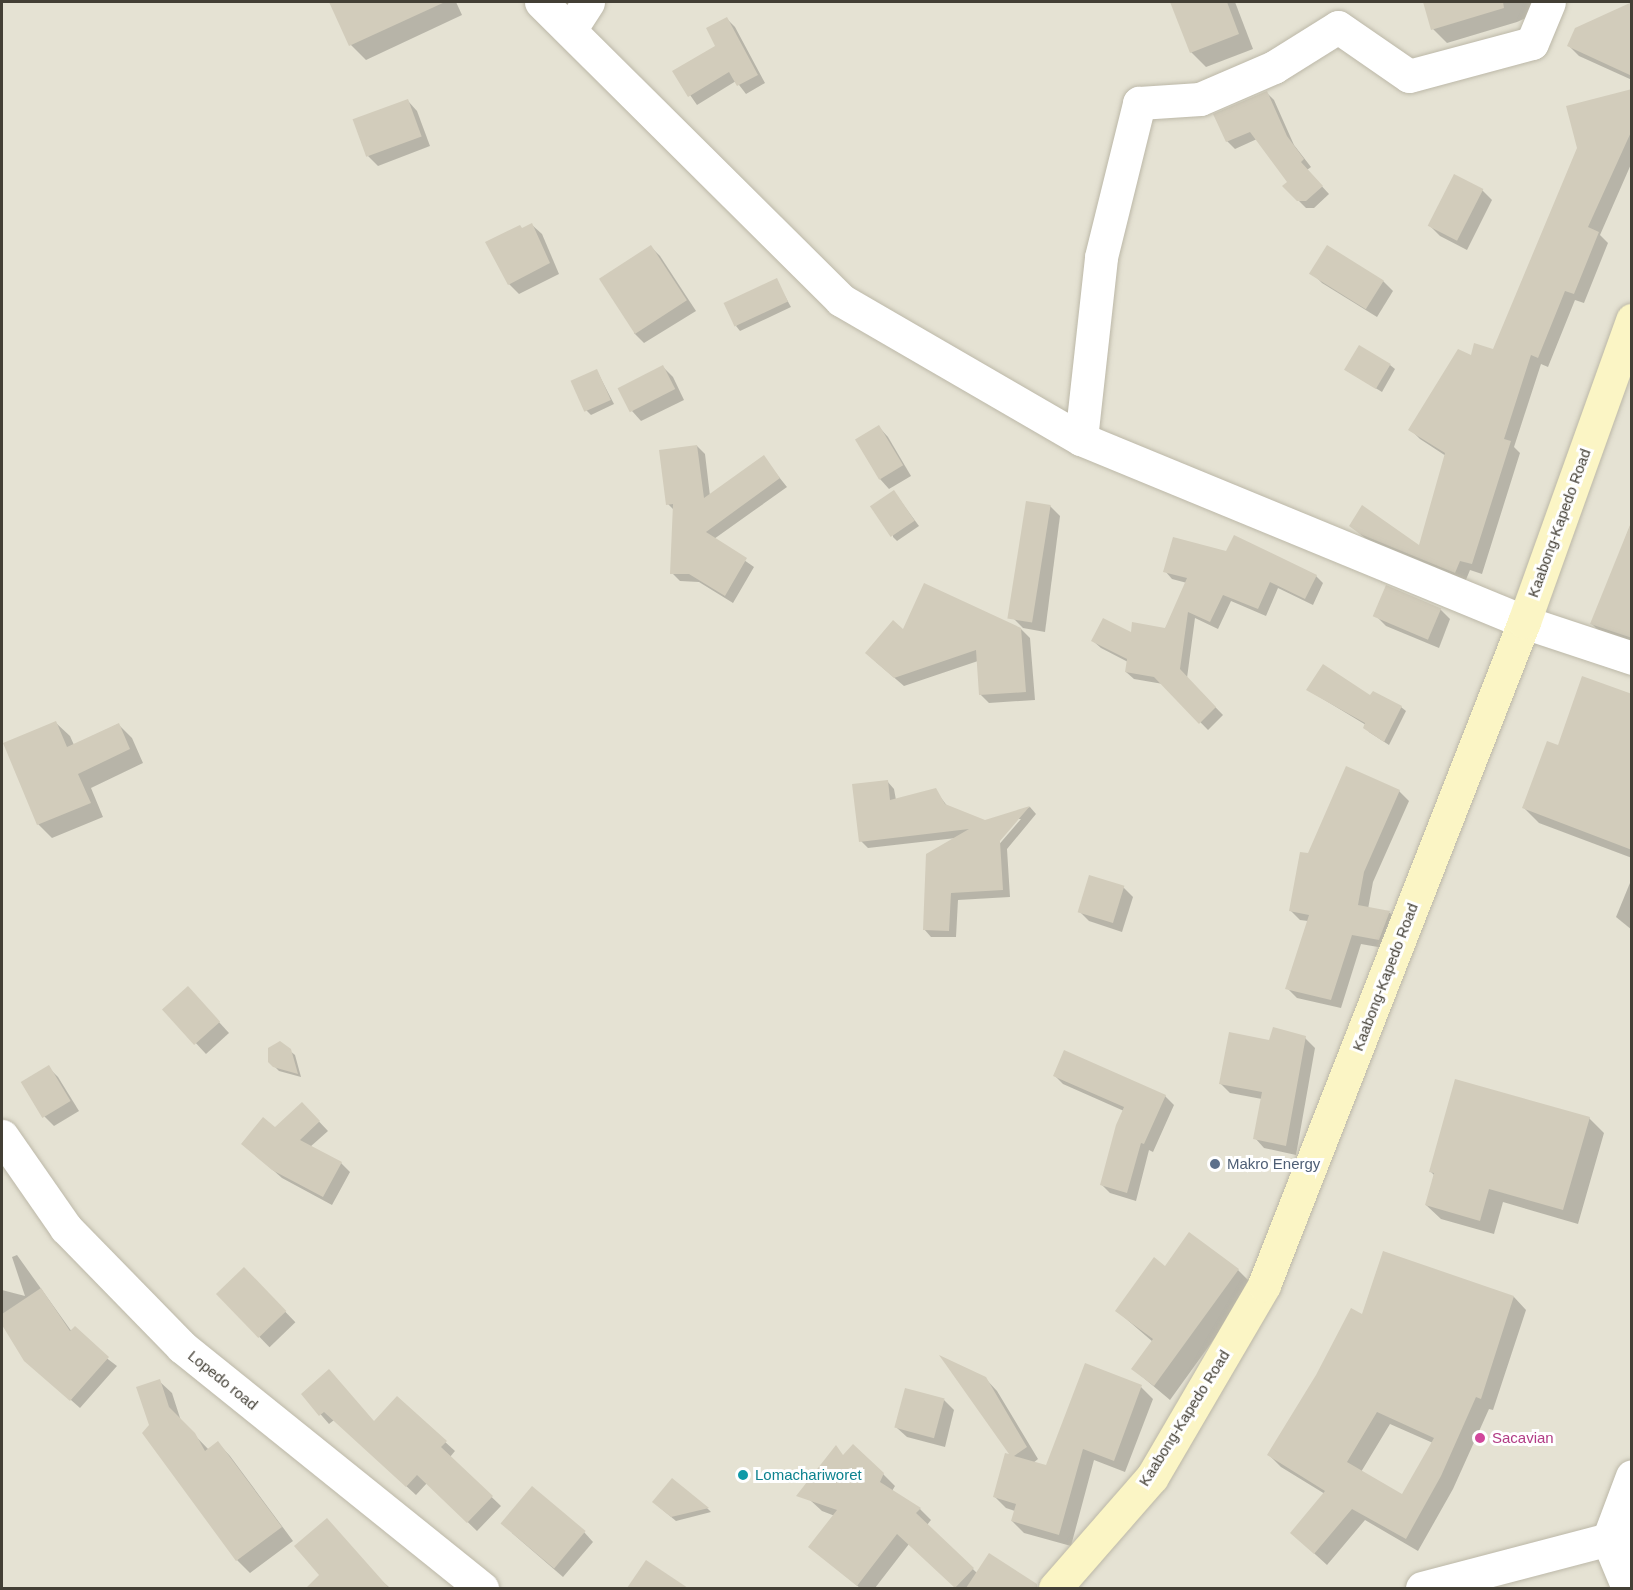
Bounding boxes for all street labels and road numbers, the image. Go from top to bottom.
street label: Kaabong-Kapedo Road [1524,446,1594,600]
street label: Kaabong-Kapedo Road [1349,901,1421,1053]
street label: Lopedo road [185,1346,261,1414]
street label: Kaabong-Kapedo Road [1135,1347,1233,1489]

